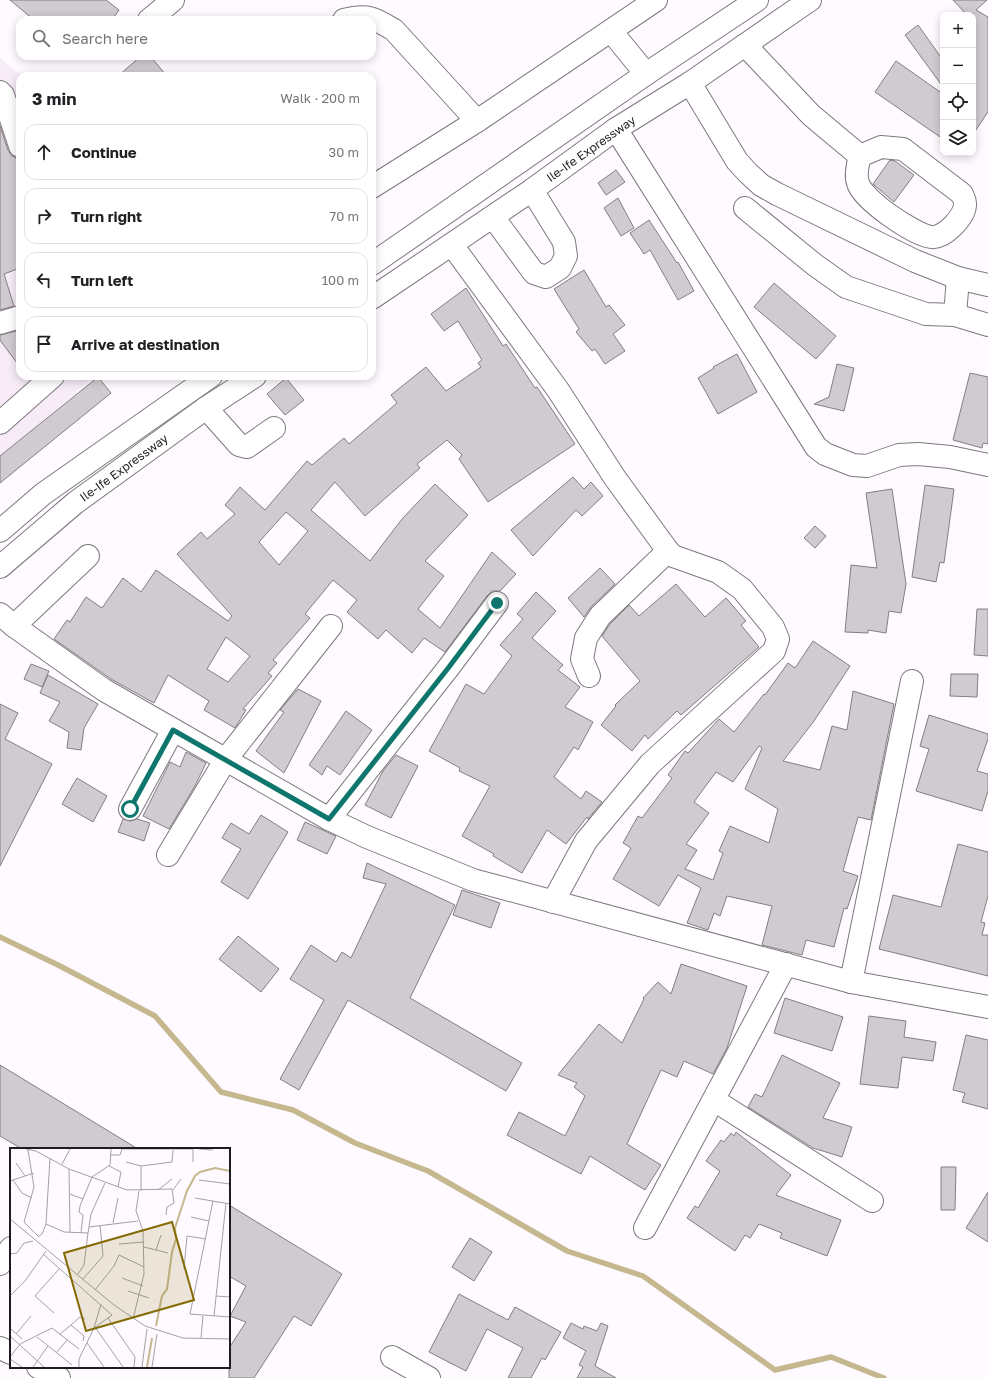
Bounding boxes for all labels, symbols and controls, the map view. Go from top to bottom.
map controls [940,12,976,156]
button: + [940,12,976,48]
search box [16,16,376,60]
icon: search [30,27,52,49]
text: Search here [62,29,148,47]
button: − [940,48,976,84]
button: locate [940,84,976,120]
text: 3 min [32,88,76,109]
text: Walk · 200 m [280,90,360,106]
street label: Ile-Ife Expressway [543,112,638,185]
button: layers [940,120,976,156]
icon: ahead [33,141,55,163]
text: Continue [71,143,137,161]
text: 30 m [329,144,359,160]
icon: right [33,205,55,227]
text: Turn right [71,207,142,225]
text: 70 m [329,208,359,224]
icon: left [33,269,55,291]
text: Turn left [71,271,133,289]
text: 100 m [322,272,359,288]
icon: arrive [33,333,55,355]
text: Arrive at destination [71,335,220,353]
street label: Ile-Ife Expressway [77,430,171,505]
route end [488,594,506,612]
route start [121,800,139,818]
inset map [10,1148,230,1368]

